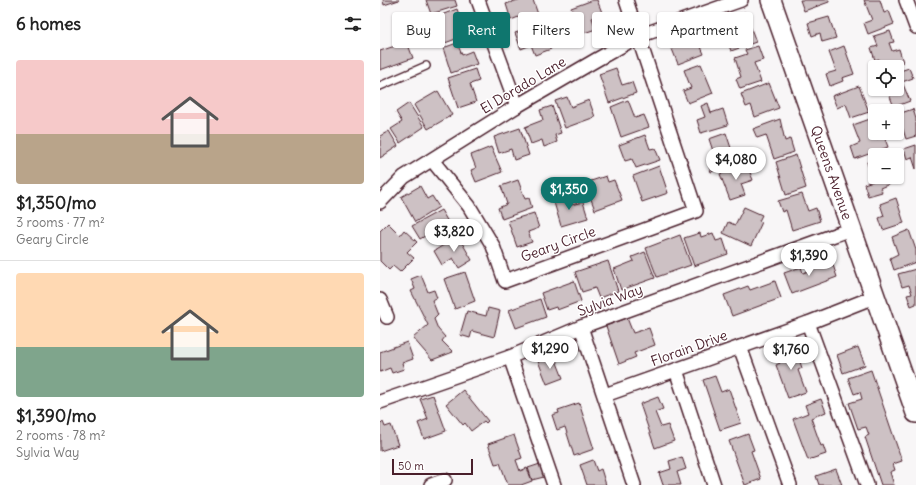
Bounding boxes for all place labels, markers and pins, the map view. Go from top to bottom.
pin: $4,080 [703,147,769,181]
pin: $1,350 [536,177,602,211]
pin: $3,820 [421,219,487,253]
pin: $1,390 [776,243,842,277]
pin: $1,290 [517,336,583,370]
pin: $1,760 [758,337,824,371]

